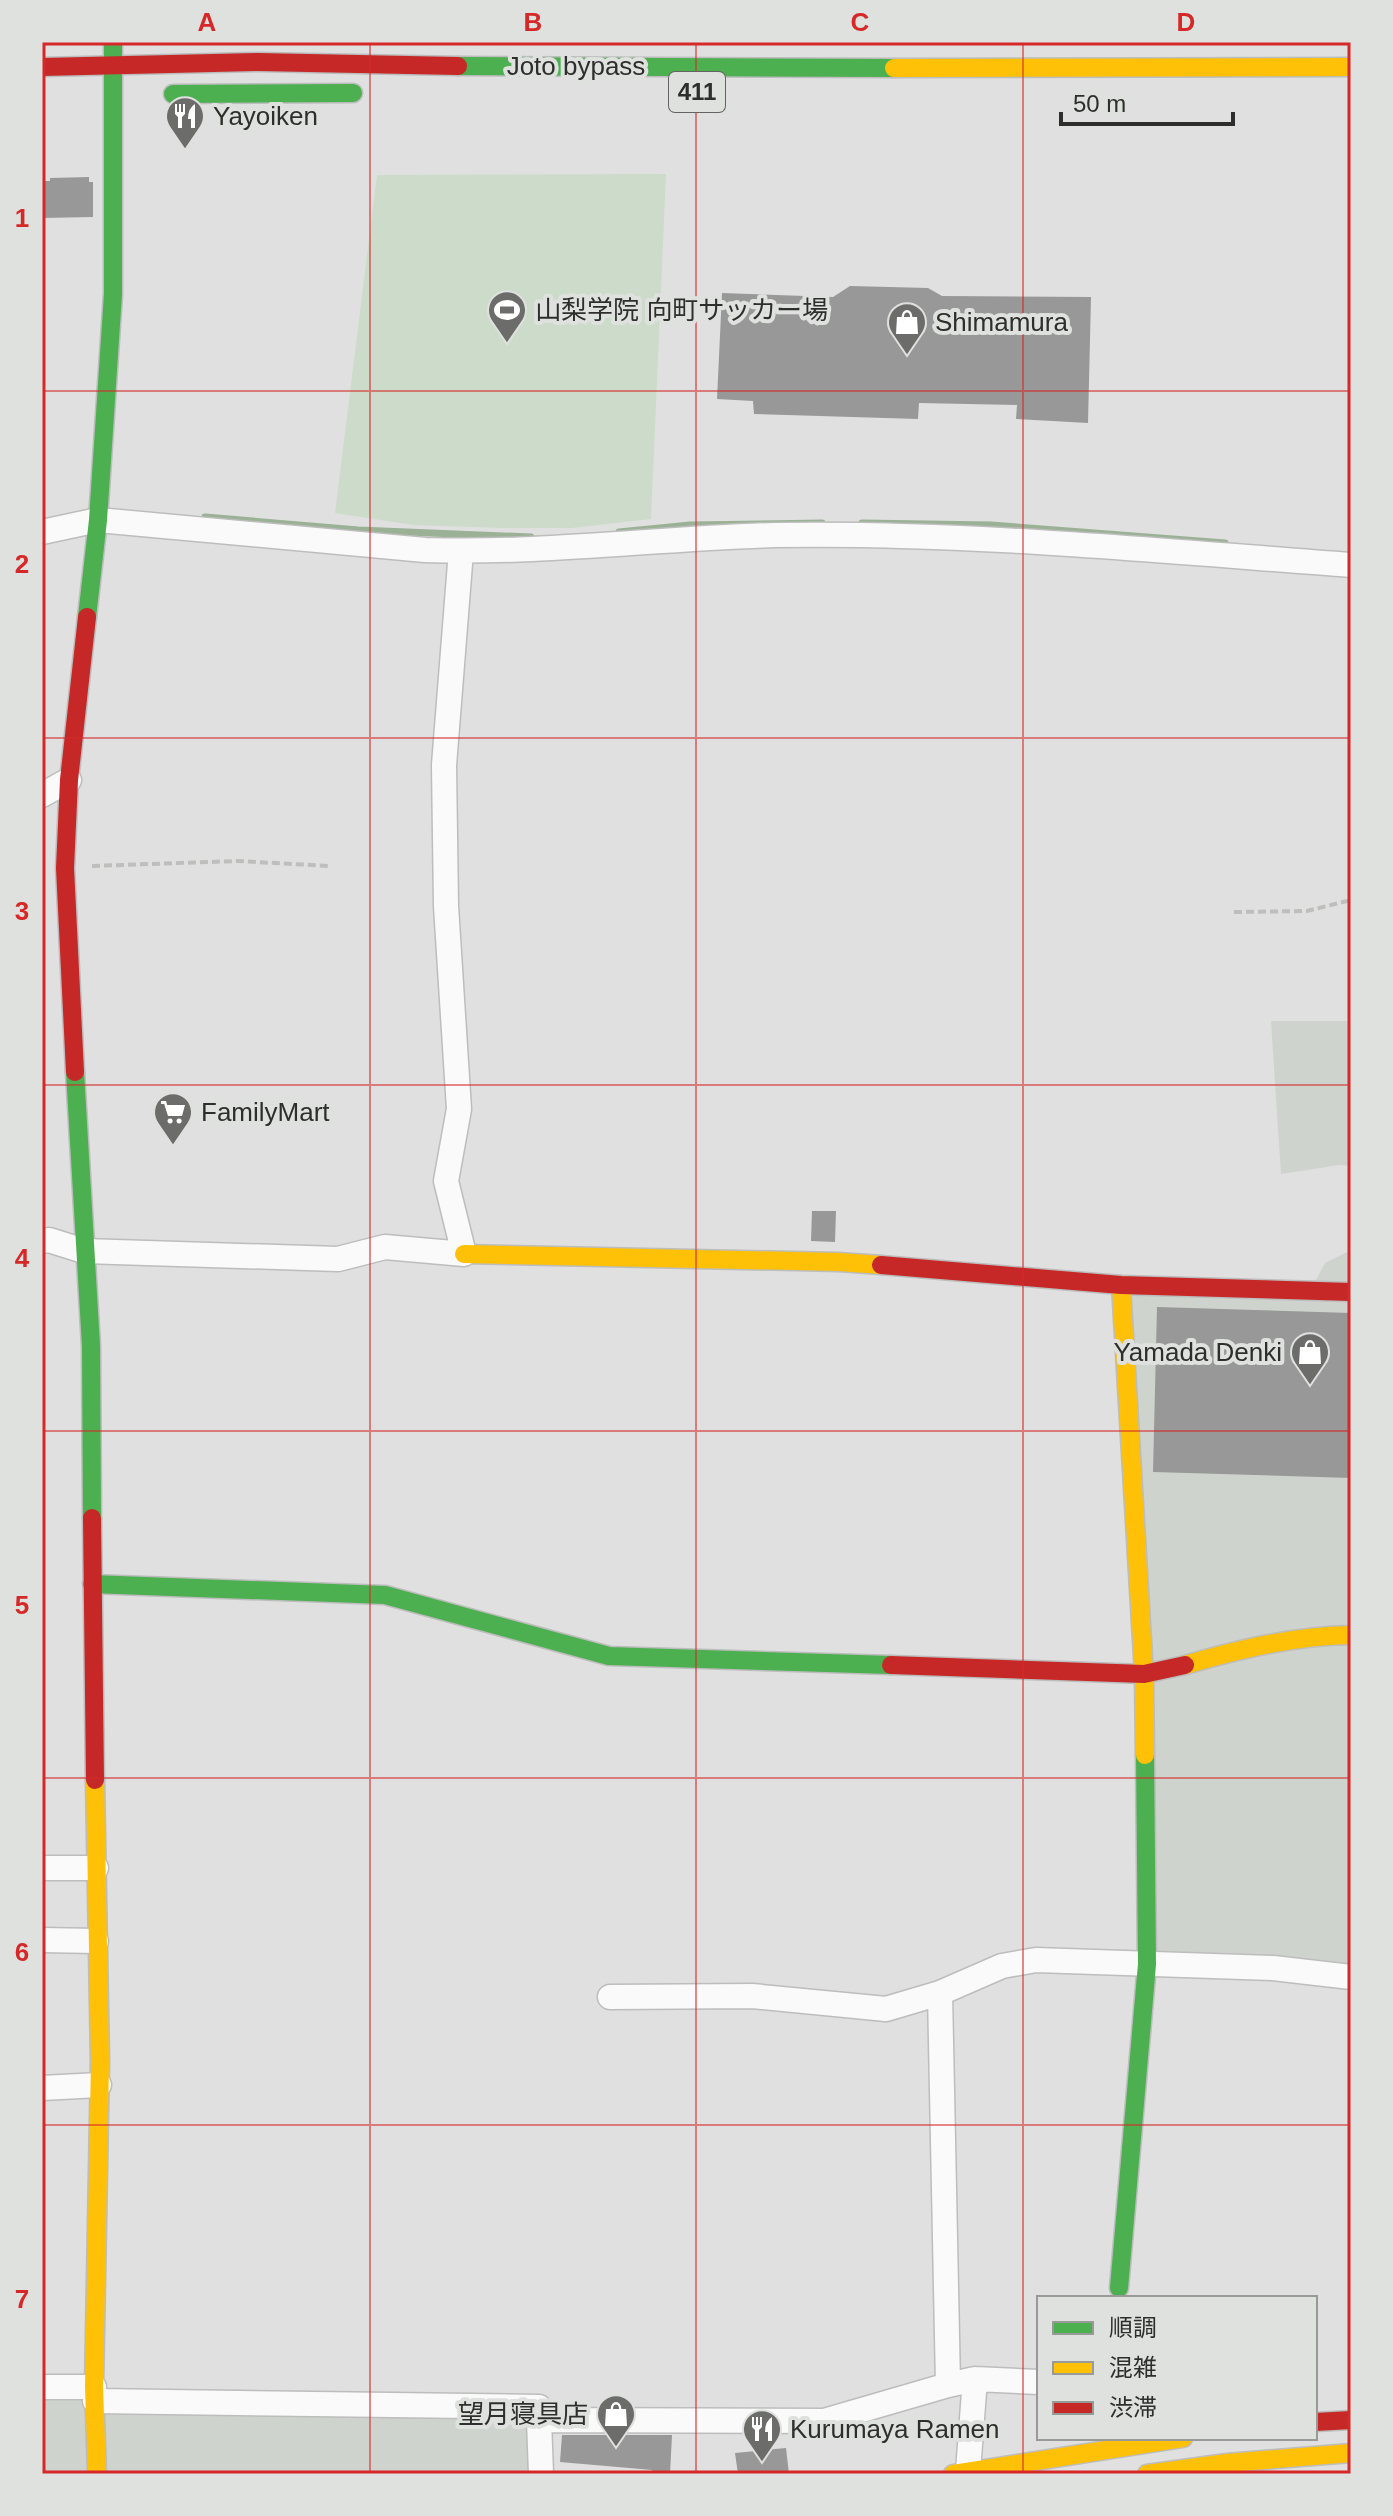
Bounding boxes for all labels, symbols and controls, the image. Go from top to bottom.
text: A [198,7,217,37]
text: B [524,7,542,37]
text: C [851,7,870,37]
text: D [1177,7,1195,37]
street label: Joto bypass [507,51,645,81]
road number: 411 [669,72,725,112]
scale bar [1061,76,1233,126]
text: 50 m [1073,90,1126,117]
restaurant icon: Yayoiken [164,95,206,150]
place label: Yayoiken [213,101,318,131]
text: 1 [15,203,29,233]
sports icon: 山梨学院 向町サッカー場 [486,289,528,344]
place label: 山梨学院 向町サッカー場 [535,295,828,325]
shop icon: Shimamura [886,301,928,356]
place label: Shimamura [935,307,1068,337]
text: 2 [15,549,29,579]
text: 3 [15,896,29,926]
supermarket icon: FamilyMart [152,1091,194,1146]
place label: FamilyMart [201,1097,330,1127]
text: 4 [15,1243,30,1273]
shop icon: Yamada Denki [1289,1331,1331,1386]
place label: Yamada Denki [1113,1337,1282,1367]
text: 5 [15,1590,29,1620]
text: 6 [15,1937,29,1967]
text: 7 [15,2284,29,2314]
legend [1037,2296,1317,2440]
text: 順調 [1109,2314,1157,2341]
text: 混雑 [1109,2354,1157,2381]
shop icon: 望月寝具店 [595,2393,637,2448]
text: 渋滞 [1109,2394,1157,2421]
place label: 望月寝具店 [458,2399,588,2429]
restaurant icon: Kurumaya Ramen [741,2408,783,2463]
place label: Kurumaya Ramen [790,2414,1000,2444]

